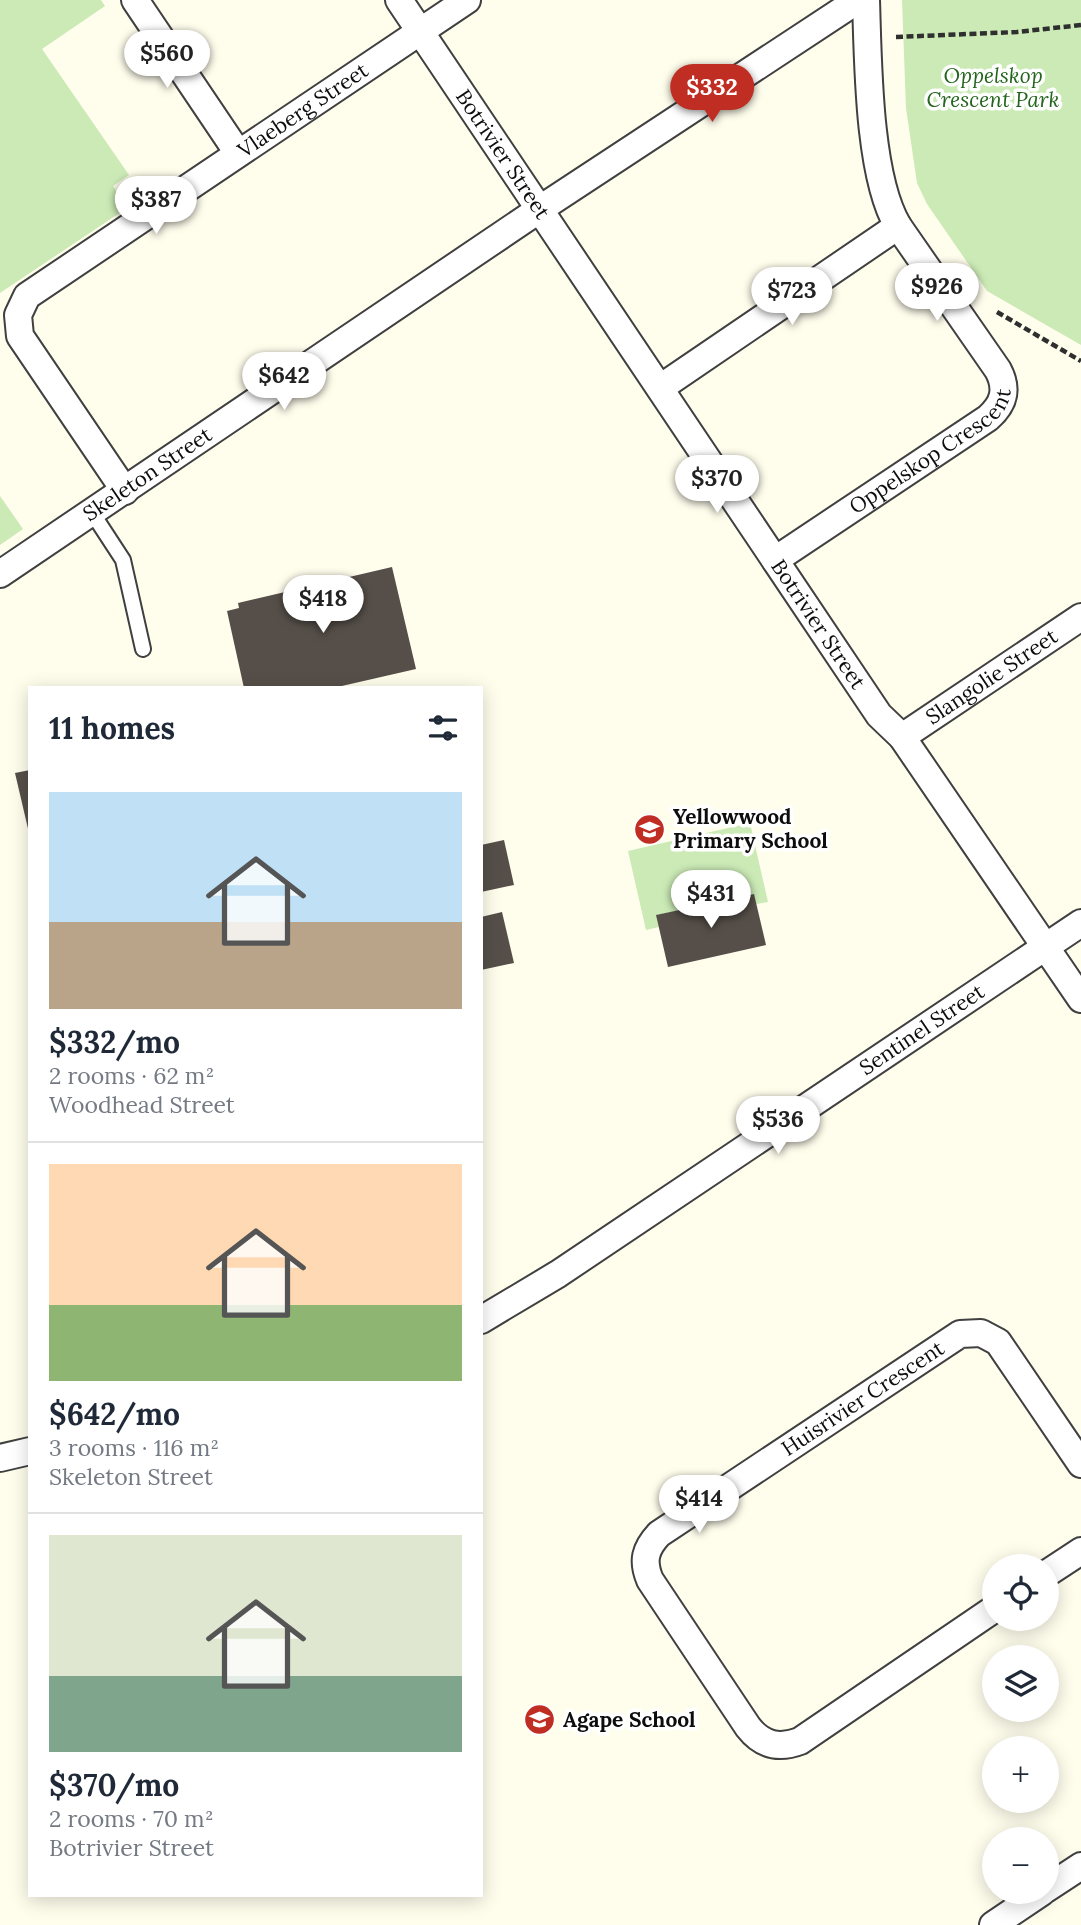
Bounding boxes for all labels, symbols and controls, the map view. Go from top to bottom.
pin: $560 [126,31,208,90]
text: $560 [140,38,194,67]
street label: Vlaeberg Street [232,56,374,164]
park label: Oppelskop Crescent Park [927,62,1059,113]
pin: $332 [671,64,753,124]
text: $332 [686,72,738,101]
street label: Botrivier Street [450,84,557,225]
pin: $387 [115,176,197,236]
text: $387 [131,184,181,213]
pin: $926 [896,264,978,323]
pin: $723 [751,268,833,327]
text: $926 [911,271,963,300]
text: $723 [767,275,817,304]
pin: $642 [243,352,325,412]
text: $642 [258,360,310,389]
street label: Oppelskop Crescent [844,386,1017,520]
street label: Skeleton Street [78,420,217,527]
pin: $370 [676,456,758,515]
text: $370 [691,463,743,492]
street label: Botrivier Street [765,554,872,695]
pin: $418 [282,576,364,635]
text: $418 [299,583,347,612]
street label: Slangolie Street [920,622,1063,730]
text: 11 homes [49,709,175,747]
icon: filters [424,709,462,747]
place label: Yellowwood Primary School [673,803,828,854]
school or university icon: Yellowwood Primary School [633,812,667,846]
icon: home [193,838,319,964]
pin: $431 [670,870,752,930]
text: $431 [687,878,735,907]
street label: Sentinel Street [854,977,990,1081]
text: $332/mo [49,1023,180,1061]
text: 2 rooms · 62 m² [49,1061,214,1090]
text: Woodhead Street [49,1090,235,1119]
pin: $536 [737,1096,819,1156]
text: $536 [752,1104,804,1133]
icon: home [193,1210,319,1336]
street label: Huisrivier Crescent [776,1334,950,1462]
text: $642/mo [49,1395,180,1433]
text: 3 rooms · 116 m² [49,1433,219,1462]
text: Skeleton Street [49,1462,213,1491]
pin: $414 [658,1476,740,1535]
text: $414 [675,1483,723,1512]
map controls [982,1554,1059,1904]
button: locate [982,1554,1059,1631]
icon: home [193,1581,319,1707]
button: layers [982,1645,1059,1722]
school or university icon: Agape School [523,1703,557,1737]
place label: Agape School [563,1706,696,1733]
button: + [982,1736,1059,1813]
text: $370/mo [49,1766,179,1804]
text: 2 rooms · 70 m² [49,1804,214,1833]
button: − [982,1827,1059,1904]
text: Botrivier Street [49,1833,214,1862]

